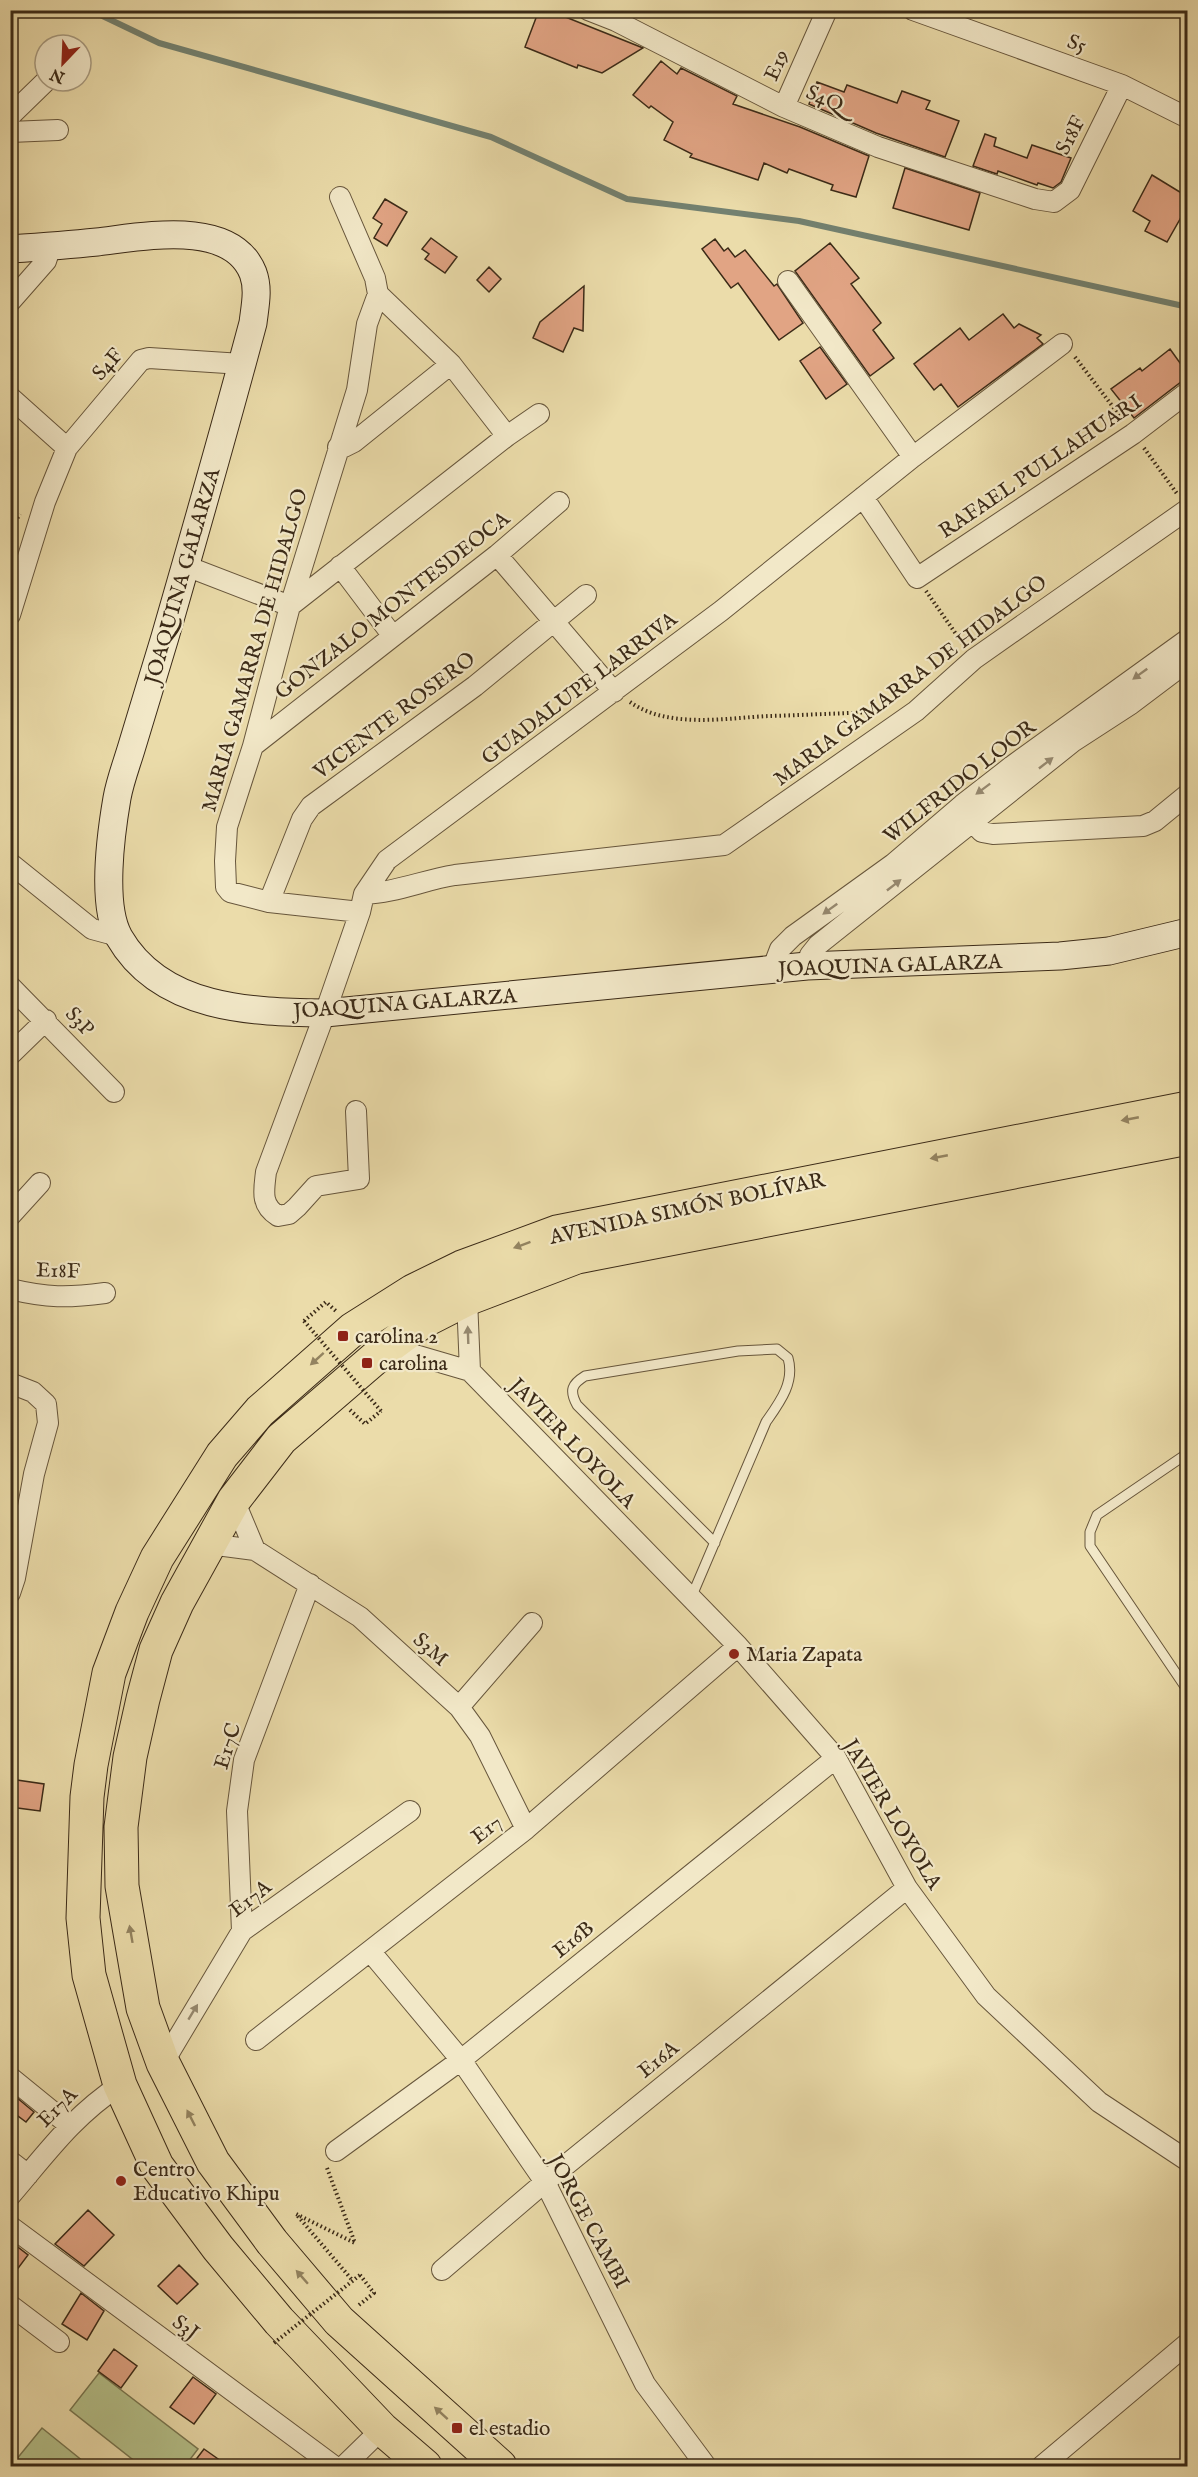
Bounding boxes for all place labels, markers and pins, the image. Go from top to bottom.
place label: carolina 2 [355,1324,438,1351]
marker: carolina 2 [336,1329,350,1343]
place label: carolina [379,1351,449,1378]
marker: carolina [360,1356,374,1370]
place label: Maria Zapata [746,1642,863,1669]
marker: Maria Zapata [727,1647,741,1661]
place label: Centro Educativo Khipu [133,2157,280,2208]
marker: Centro Educativo Khipu [114,2174,128,2188]
place label: el estadio [469,2416,550,2443]
marker: el estadio [450,2421,464,2435]

